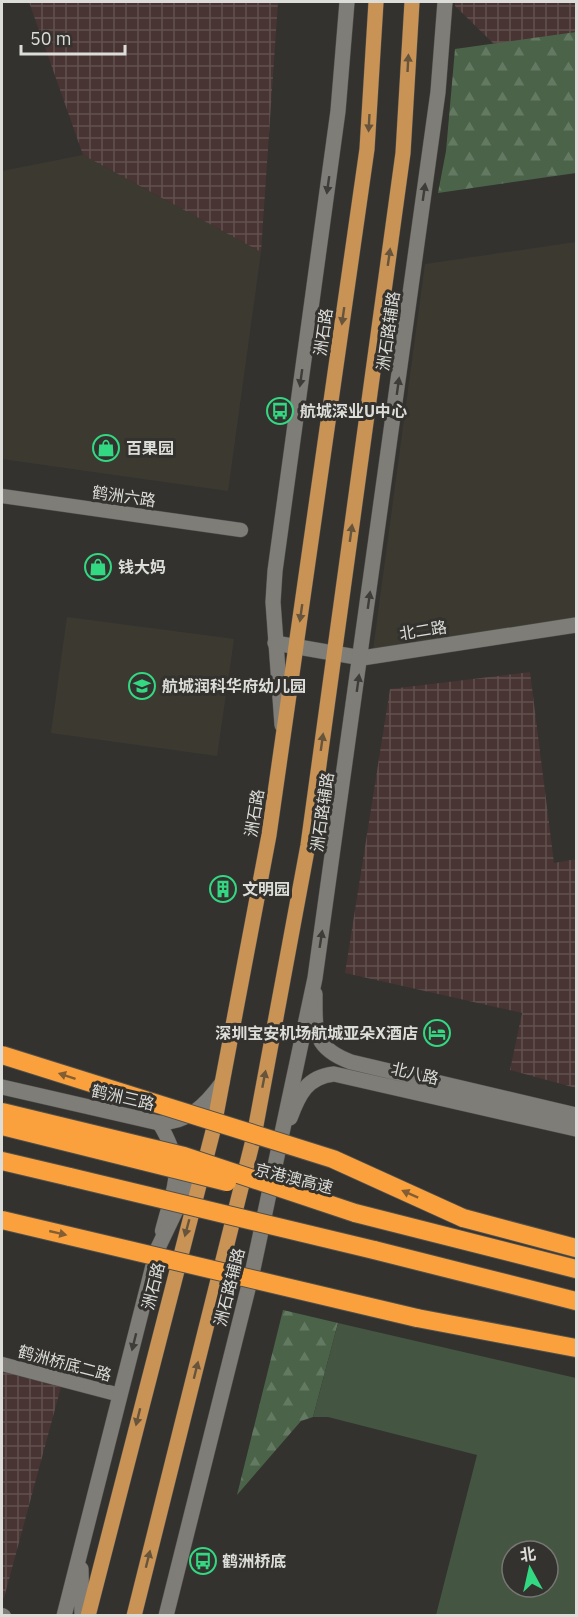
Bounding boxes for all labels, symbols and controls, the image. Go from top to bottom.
scale bar [21,18,124,56]
text: 50 m [30,27,72,50]
one-way arrow [404,53,413,72]
one-way arrow [364,113,374,132]
one-way arrow [323,175,332,194]
one-way arrow [420,183,429,202]
one-way arrow [384,247,393,266]
street label: 洲石路辅路 [373,290,403,372]
street label: 洲石路 [310,307,336,357]
one-way arrow [339,307,348,326]
one-way arrow [296,369,305,388]
one-way arrow [394,376,403,395]
bus stop icon: 航城深业U中心 [265,396,295,426]
place label: 航城深业U中心 [300,401,407,421]
shop icon: 百果园 [91,433,121,463]
place label: 百果园 [126,438,174,458]
street label: 鹤洲六路 [91,482,157,510]
one-way arrow [346,524,355,543]
shop icon: 钱大妈 [83,552,113,582]
place label: 钱大妈 [118,557,166,577]
one-way arrow [365,590,374,609]
one-way arrow [296,604,305,623]
street label: 北二路 [398,616,448,644]
school or university icon: 航城润科华府幼儿园 [127,671,157,701]
one-way arrow [353,674,363,693]
place label: 航城润科华府幼儿园 [162,676,306,696]
one-way arrow [318,732,327,751]
street label: 洲石路辅路 [307,771,337,853]
street label: 洲石路 [240,788,268,838]
building icon: 文明园 [208,874,238,904]
place label: 文明园 [242,879,290,899]
one-way arrow [316,929,325,948]
hotel icon: 深圳宝安机场航城亚朵X酒店 [422,1018,452,1048]
place label: 深圳宝安机场航城亚朵X酒店 [215,1023,418,1043]
street label: 北八路 [389,1058,441,1088]
one-way arrow [260,1069,269,1088]
one-way arrow [58,1070,76,1080]
street label: 鹤洲三路 [90,1080,156,1114]
street label: 京港澳高速 [253,1159,335,1197]
one-way arrow [401,1190,418,1199]
one-way arrow [182,1219,191,1237]
one-way arrow [49,1229,68,1239]
street label: 洲石路辅路 [210,1246,248,1328]
street label: 洲石路 [137,1260,169,1312]
one-way arrow [128,1333,138,1351]
street label: 鹤洲桥底二路 [16,1341,114,1385]
one-way arrow [192,1360,201,1378]
one-way arrow [133,1408,143,1426]
north arrow [500,1539,560,1599]
text: 北 [519,1543,537,1565]
bus stop icon: 鹤洲桥底 [188,1546,218,1576]
one-way arrow [144,1550,154,1568]
place label: 鹤洲桥底 [222,1551,286,1571]

